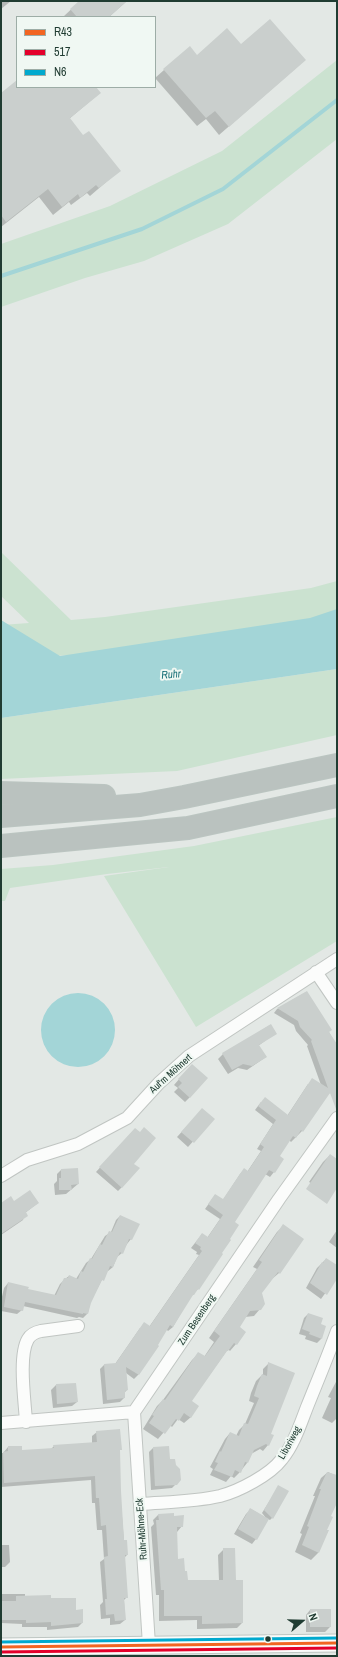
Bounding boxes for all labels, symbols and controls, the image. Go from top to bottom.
legend [16,16,156,88]
text: R43 [54,24,72,40]
text: 517 [54,44,70,60]
text: N6 [54,64,67,80]
water label: Ruhr [161,668,181,682]
street label: Auf'm Möhnert [147,1052,195,1096]
street label: Zum Besenberg [176,1292,218,1348]
street label: Liboriweg [276,1424,304,1462]
street label: Ruhr-Möhne-Eck [134,1498,150,1560]
north arrow [282,1601,322,1641]
text: N [306,1611,321,1622]
unlabelled marker [263,1634,273,1644]

